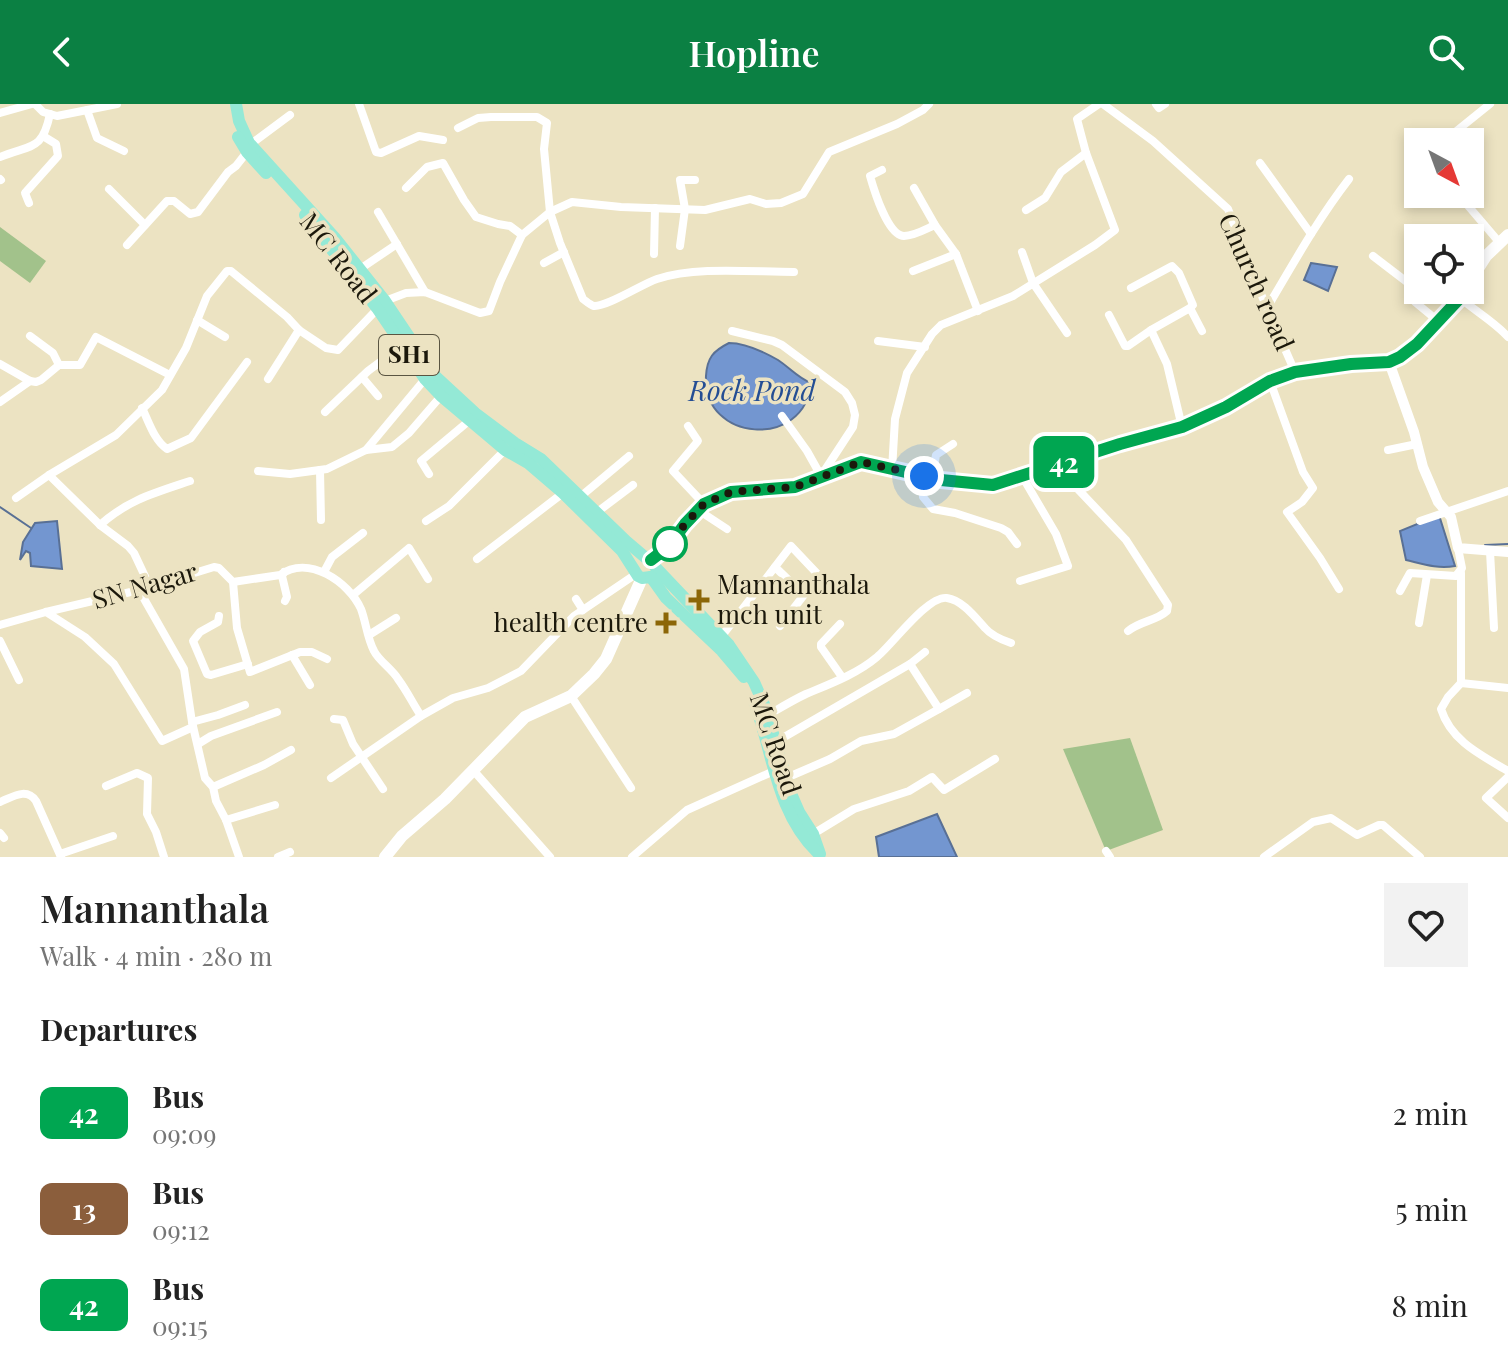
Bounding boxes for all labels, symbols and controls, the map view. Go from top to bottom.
text: Hopline [688,28,820,76]
icon: back [40,30,84,74]
icon: search [1424,30,1468,74]
north arrow [1404,128,1484,208]
map controls [1404,128,1484,304]
street label: MC Road [293,205,386,310]
street label: Church road [1211,207,1303,356]
button: locate [1404,224,1484,304]
road number: SH1 [379,335,439,375]
water label: Rock Pond [687,371,816,408]
line badge: 42 [1028,436,1100,488]
text: 42 [1049,443,1079,480]
your location [904,456,944,496]
unlabelled marker [653,527,687,561]
street label: SN Nagar [88,553,202,616]
place label: Mannanthala mch unit [717,566,870,631]
marker: Mannanthala mch unit [688,589,710,611]
place label: health centre [493,604,648,639]
marker: health centre [655,612,677,634]
street label: MC Road [743,688,810,799]
text: Mannanthala [40,882,269,933]
button: heart [1384,883,1468,967]
text: Walk · 4 min · 280 m [40,938,272,973]
text: Departures [40,1009,197,1049]
text: Bus [152,1076,204,1116]
text: 2 min [1393,1093,1468,1133]
text: 42 [69,1094,99,1131]
text: 09:09 [152,1116,217,1151]
text: Bus [152,1172,204,1212]
text: 5 min [1395,1189,1468,1229]
text: 13 [72,1190,96,1227]
text: 09:12 [152,1212,210,1247]
text: Bus [152,1268,204,1308]
text: 8 min [1392,1285,1468,1325]
text: 42 [69,1286,99,1323]
text: 09:15 [152,1308,208,1343]

